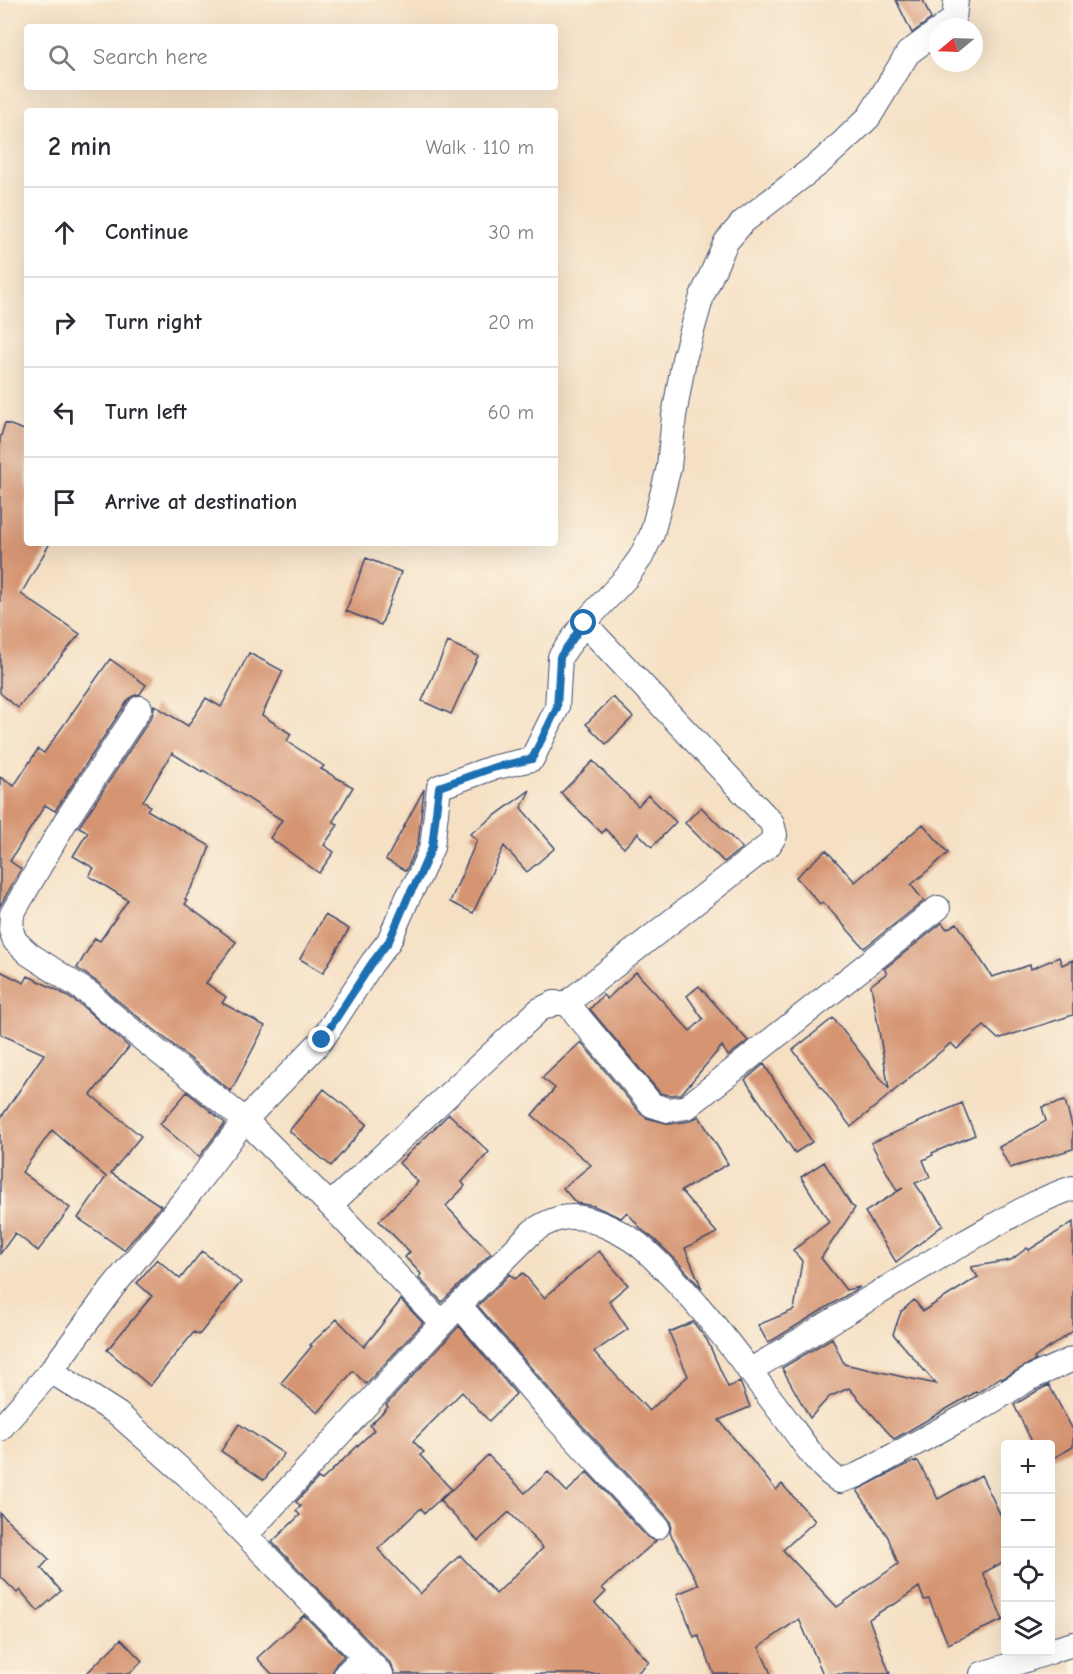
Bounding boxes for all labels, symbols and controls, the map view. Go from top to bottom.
north arrow [929,18,983,72]
search box [24,24,558,90]
icon: search [45,41,78,74]
text: Search here [93,44,208,70]
text: 2 min [48,132,111,162]
text: Walk · 110 m [426,136,534,159]
icon: ahead [48,216,81,249]
text: Continue [105,219,188,245]
text: 30 m [488,221,534,244]
icon: right [48,306,81,339]
text: Turn right [105,309,202,335]
text: 20 m [488,311,534,334]
icon: left [48,396,81,429]
text: Turn left [105,399,187,425]
text: 60 m [488,401,534,424]
icon: arrive [48,486,81,519]
text: Arrive at destination [105,489,297,515]
route start [570,609,596,635]
route end [308,1026,334,1052]
map controls [1001,1440,1055,1656]
button: + [1001,1440,1055,1494]
button: − [1001,1494,1055,1548]
button: locate [1001,1548,1055,1602]
button: layers [1001,1602,1055,1656]

